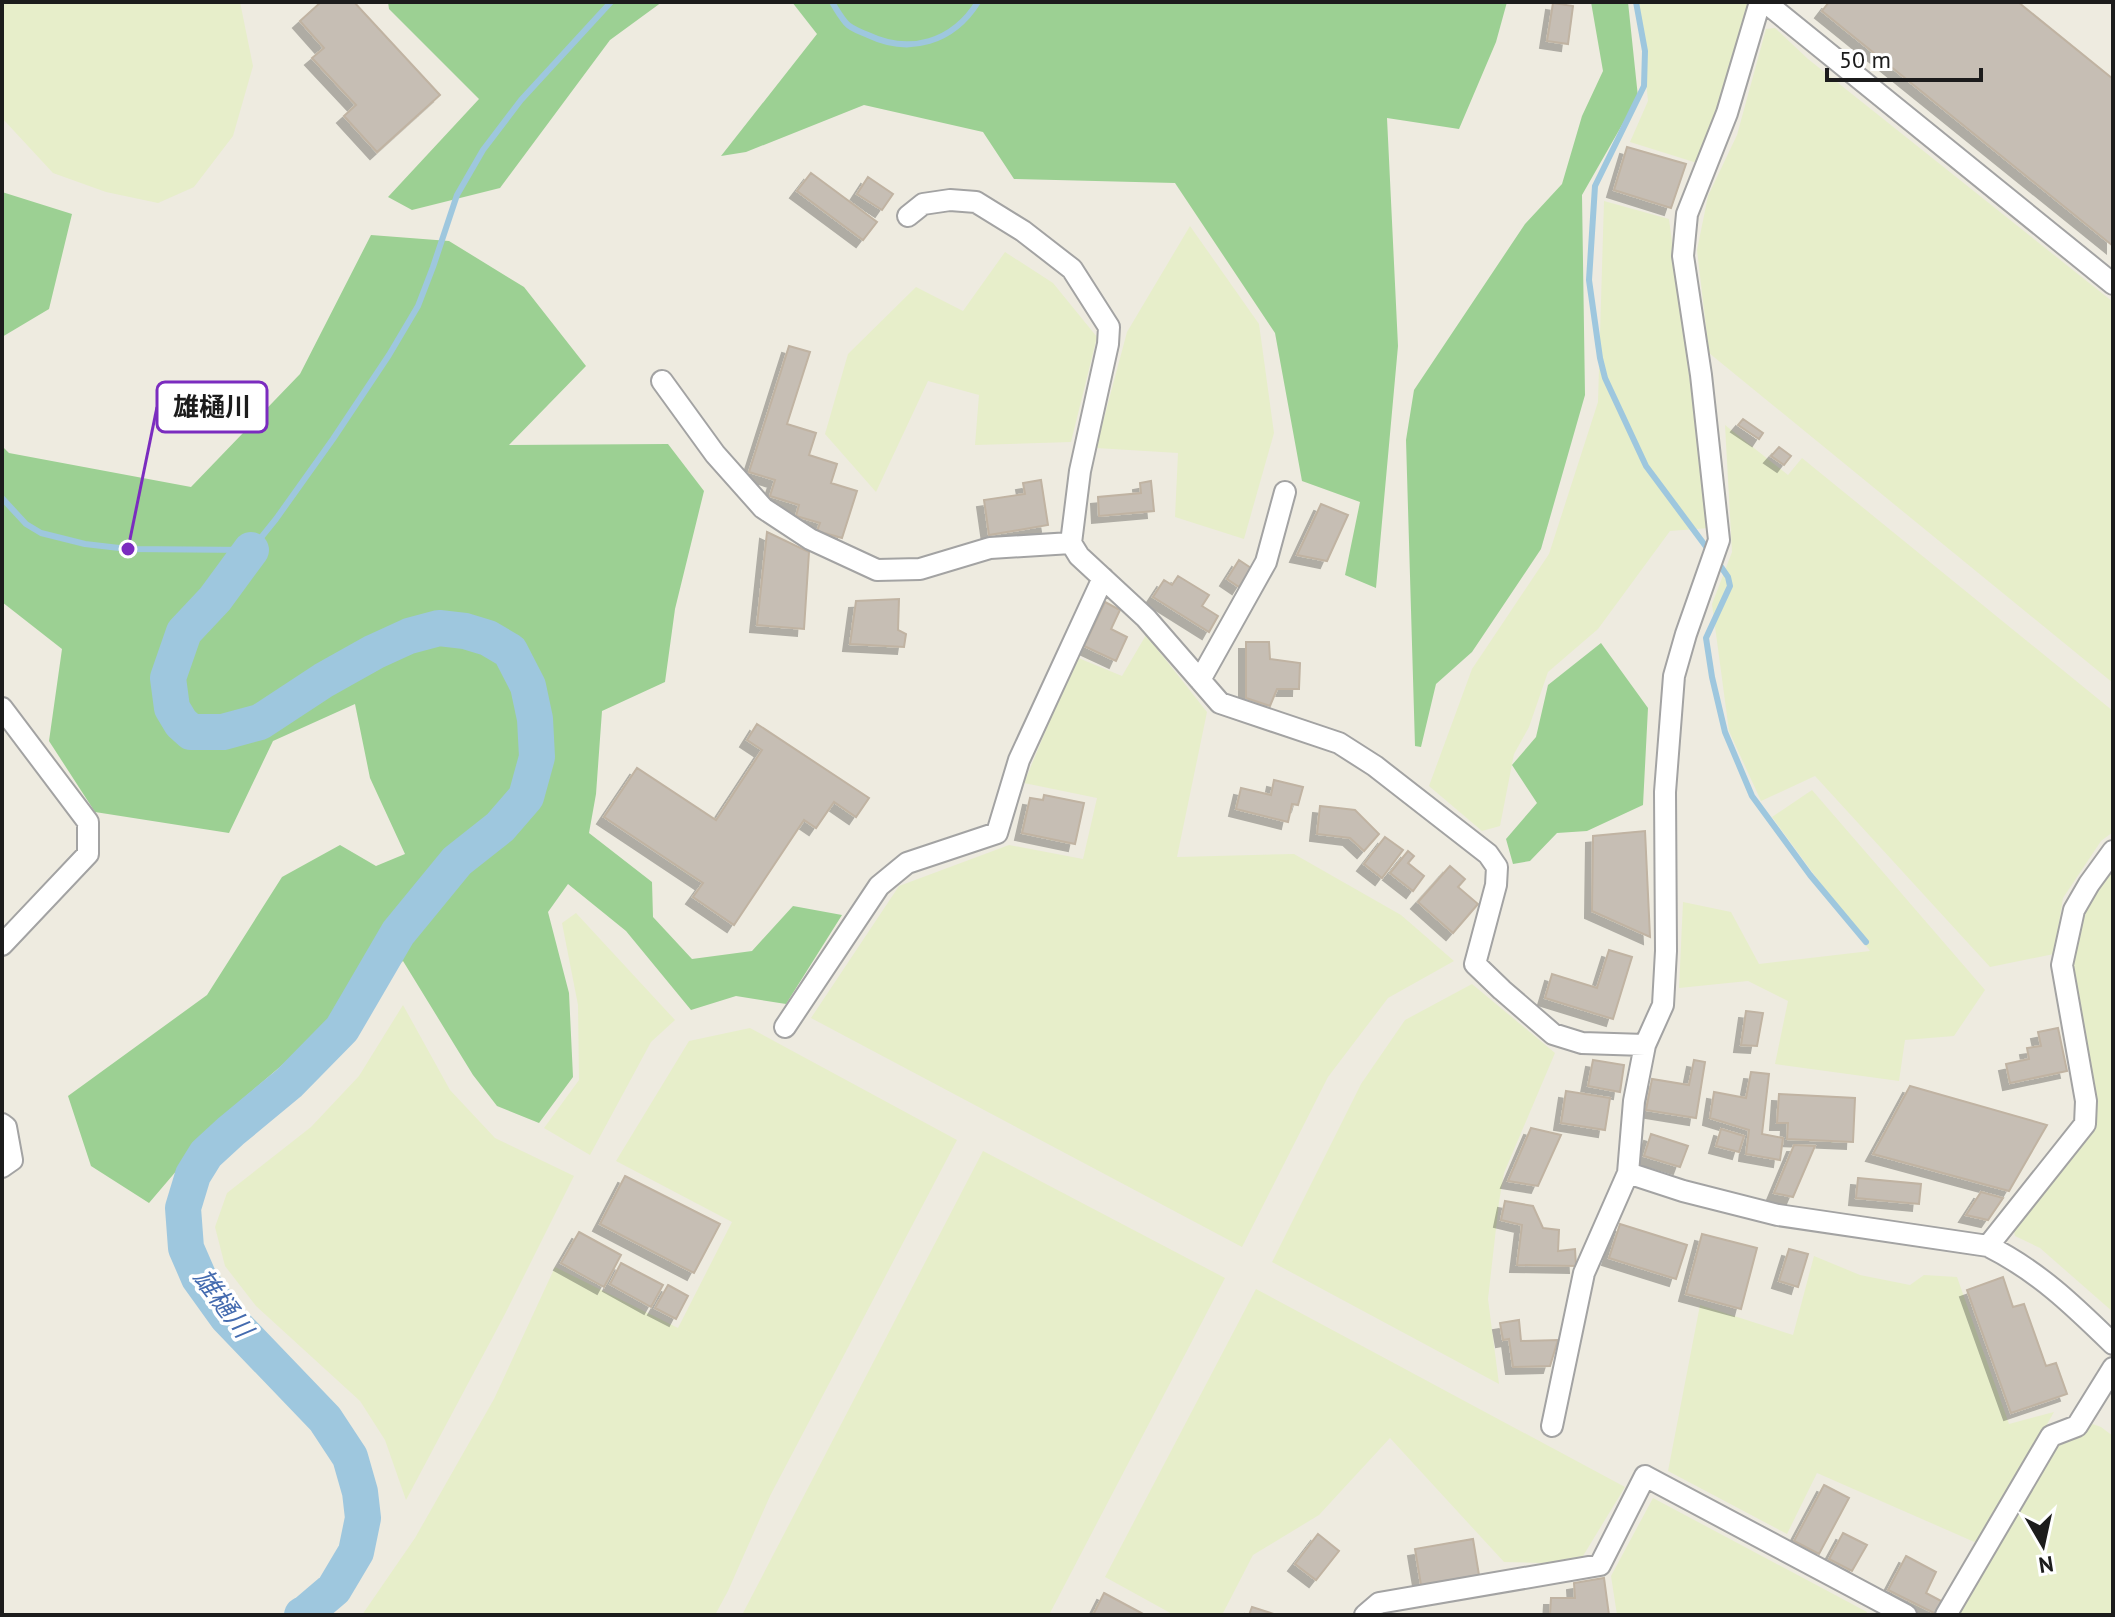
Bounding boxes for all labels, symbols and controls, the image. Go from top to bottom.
scale bar [1827,32,1981,82]
text: 50 m [1839,44,1891,75]
callout: 雄樋川 [157,382,267,432]
text: 雄樋川 [173,390,251,423]
water label: 雄樋川 [187,1262,262,1346]
north arrow [2003,1505,2083,1585]
text: N [2037,1550,2055,1580]

